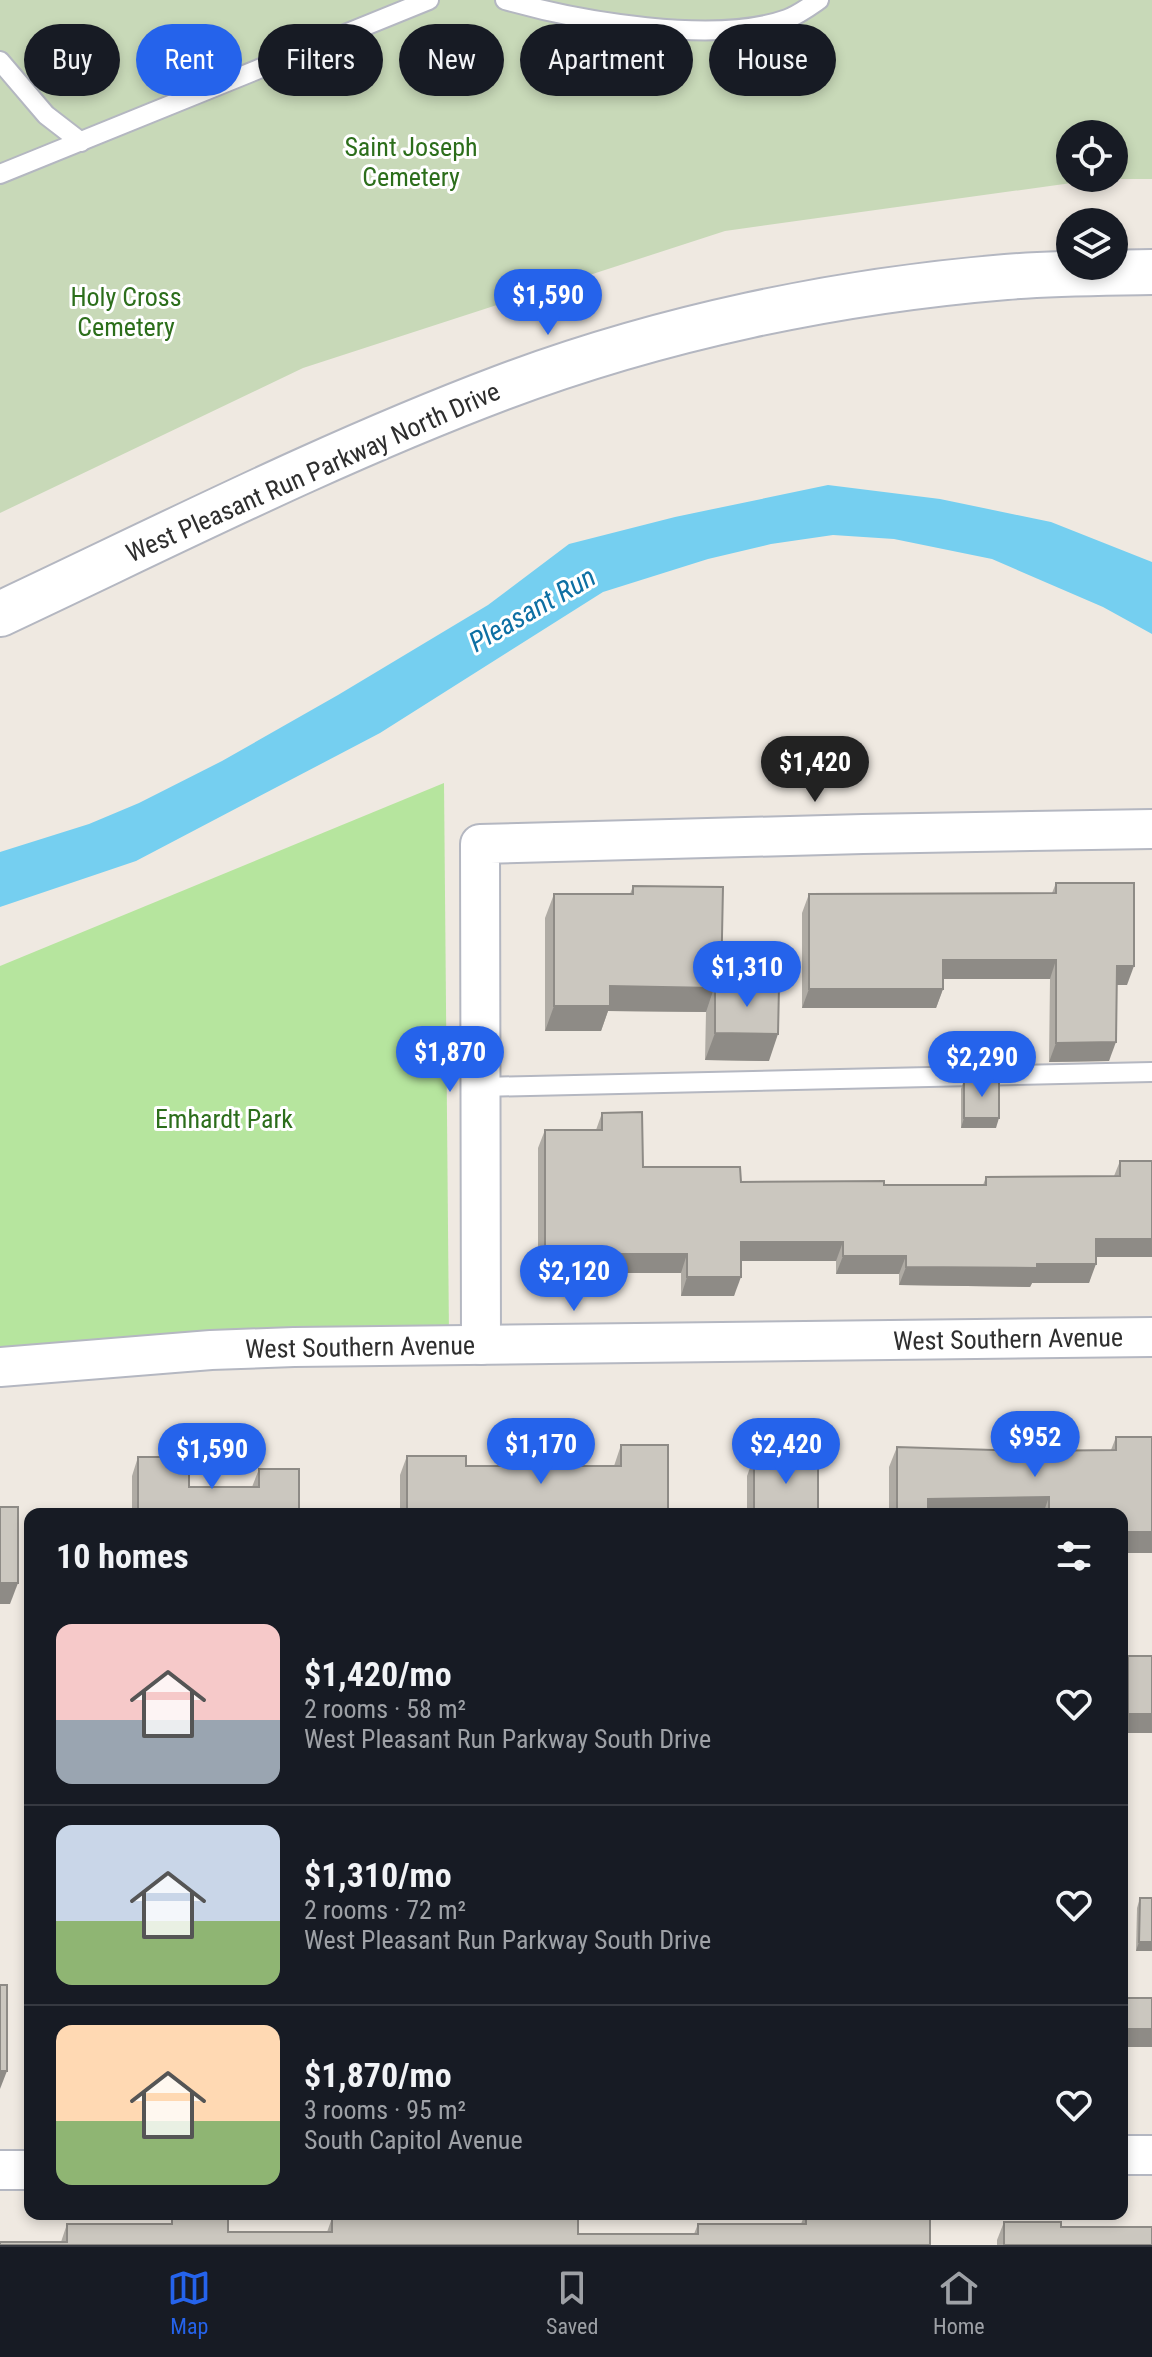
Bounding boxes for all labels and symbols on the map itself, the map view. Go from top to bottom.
park label: Saint Joseph Cemetery [344,132,478,192]
pin: $1,590 [483,269,613,337]
park label: Holy Cross Cemetery [70,282,182,342]
street label: West Pleasant Run Parkway North Drive [122,376,504,568]
water label: Pleasant Run [463,560,601,659]
pin: $1,420 [750,736,880,804]
pin: $1,310 [682,941,812,1009]
pin: $1,870 [385,1026,515,1094]
pin: $2,290 [917,1031,1047,1099]
park label: Emhardt Park [155,1104,293,1134]
pin: $2,120 [509,1245,639,1313]
street label: West Southern Avenue [893,1322,1123,1356]
street label: West Southern Avenue [245,1330,475,1364]
pin: $952 [988,1411,1082,1479]
pin: $1,170 [476,1418,606,1486]
pin: $2,420 [721,1418,851,1486]
pin: $1,590 [147,1423,277,1491]

